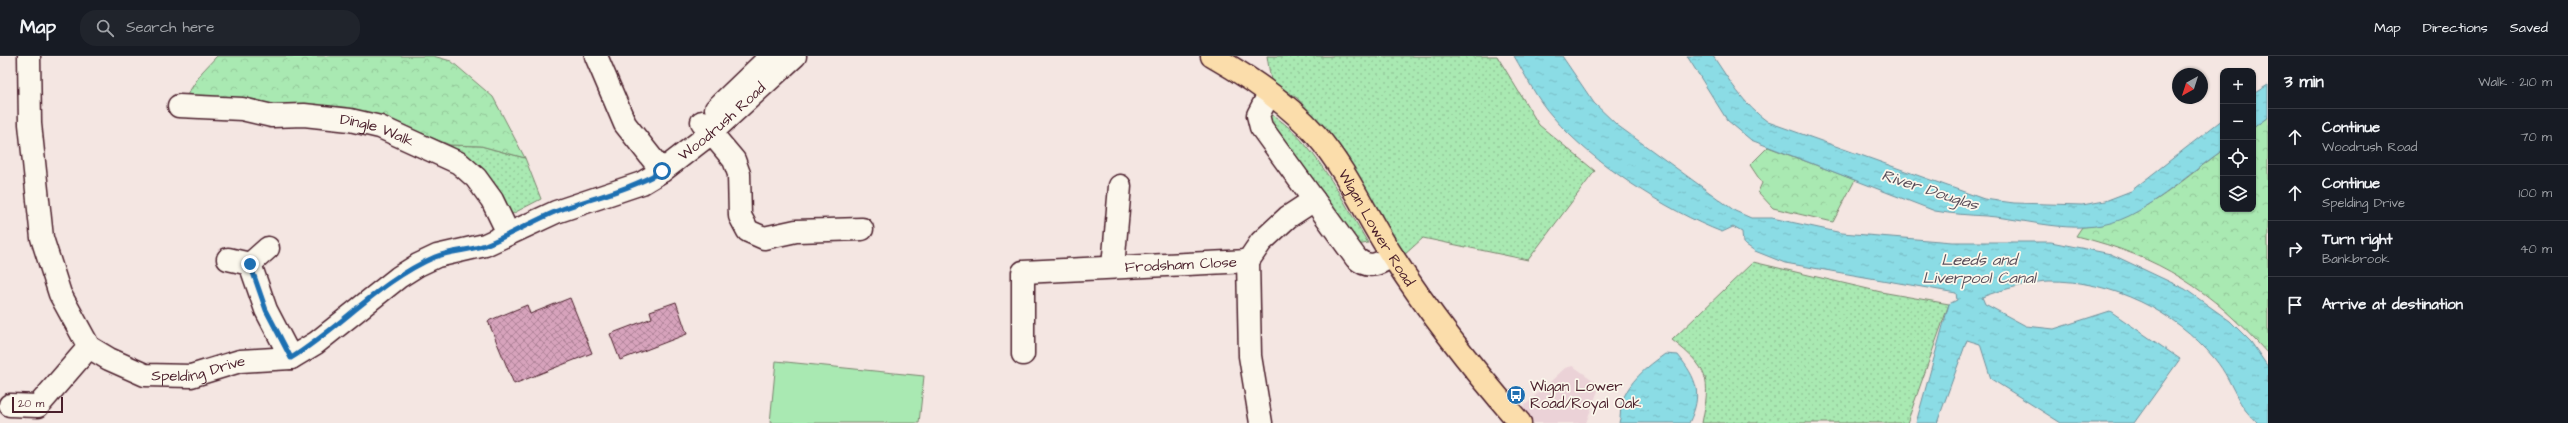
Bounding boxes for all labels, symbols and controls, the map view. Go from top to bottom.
search box [80,10,360,46]
text: Map [20,14,56,41]
icon: search [94,17,116,39]
text: Search here [126,17,215,38]
text: Map [2374,18,2401,38]
text: Directions [2423,18,2488,38]
text: Saved [2510,18,2548,38]
north arrow [2172,68,2208,104]
map controls [2220,68,2256,212]
button: + [2220,68,2256,104]
text: 3 min [2284,70,2324,94]
text: Walk · 210 m [2478,73,2552,91]
street label: Woodrush Road [674,77,770,165]
button: − [2220,104,2256,140]
street label: Dingle Walk [339,109,418,152]
text: Continue [2322,117,2380,138]
icon: ahead [2284,126,2306,148]
text: 70 m [2520,128,2552,146]
text: Woodrush Road [2322,138,2417,156]
button: locate [2220,140,2256,176]
route start [653,162,671,180]
water label: River Douglas [1879,164,1982,217]
street label: Wigan Lower Road [1333,165,1420,291]
text: Continue [2322,173,2380,194]
button: layers [2220,176,2256,212]
icon: ahead [2284,182,2306,204]
text: 100 m [2519,184,2552,202]
text: Spelding Drive [2322,194,2405,212]
text: Turn right [2322,229,2393,250]
icon: right [2284,238,2306,260]
text: 40 m [2520,240,2552,258]
water label: Leeds and Liverpool Canal [1922,249,2038,289]
text: Bankbrook [2322,250,2389,268]
street label: Frodsham Close [1124,251,1237,278]
route end [241,255,259,273]
icon: arrive [2284,294,2306,316]
text: Arrive at destination [2322,294,2463,315]
street label: Spelding Drive [151,350,246,386]
place label: Wigan Lower Road/Royal Oak [1530,376,1642,415]
bus stop icon: Wigan Lower Road/Royal Oak [1505,384,1527,406]
scale bar [12,395,63,414]
text: 20 m [18,396,44,411]

